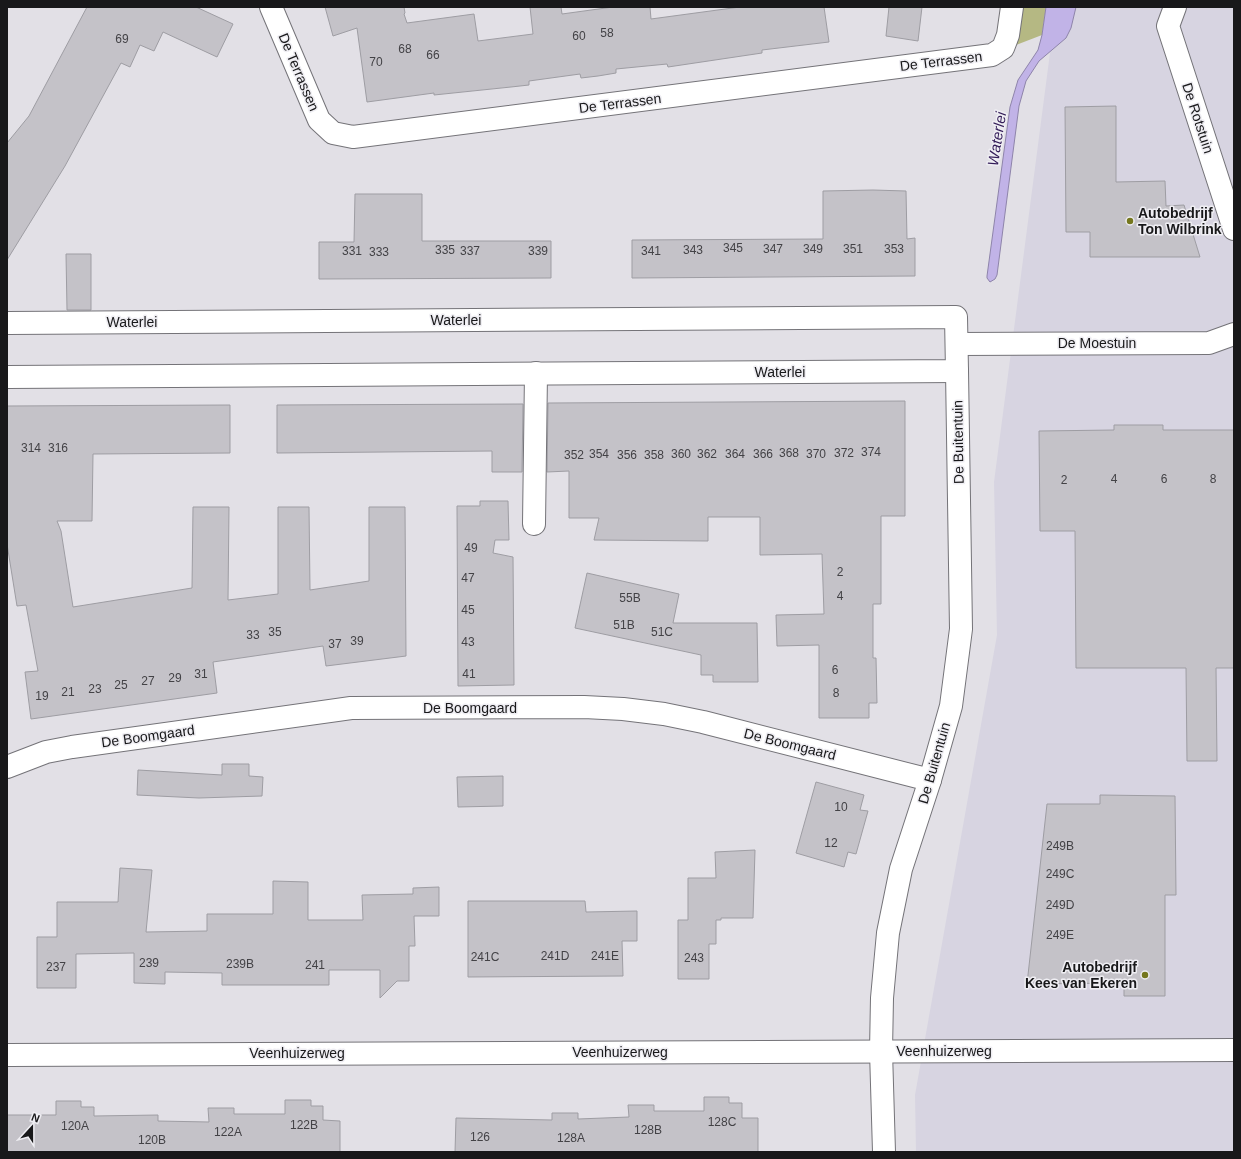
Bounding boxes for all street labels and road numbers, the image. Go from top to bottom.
street label: De Terrassen [275,31,323,113]
street label: De Terrassen [899,48,983,74]
street label: De Rotstuin [1179,81,1217,155]
street label: De Terrassen [578,90,662,116]
street label: Waterlei [431,312,481,328]
street label: Waterlei [107,314,157,330]
street label: De Moestuin [1058,335,1136,351]
street label: Waterlei [755,364,805,380]
street label: De Buitentuin [949,400,967,484]
street label: De Boomgaard [423,700,517,716]
street label: De Buitentuin [915,720,953,806]
street label: De Boomgaard [100,722,196,750]
street label: De Boomgaard [742,725,838,763]
street label: Veenhuizerweg [896,1043,992,1059]
street label: Veenhuizerweg [572,1044,668,1060]
street label: Veenhuizerweg [249,1045,345,1061]

